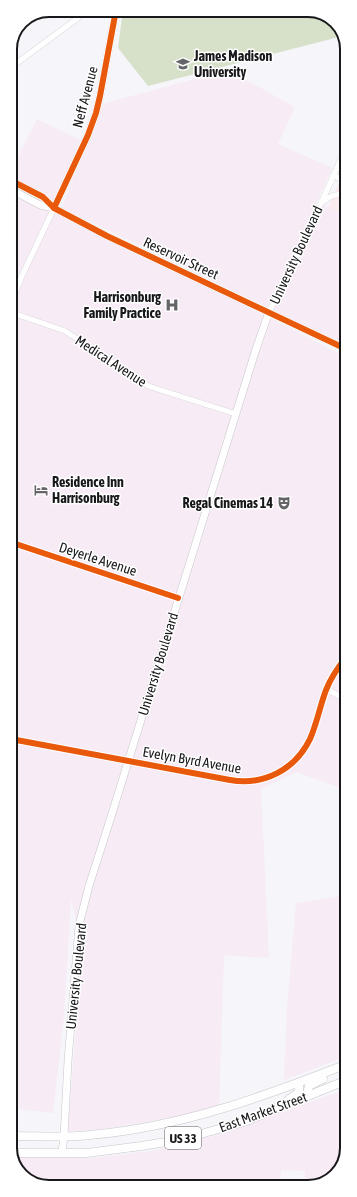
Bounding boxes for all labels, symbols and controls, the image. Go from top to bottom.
place label: James Madison University [193,48,273,80]
school or university icon: James Madison University [175,56,191,72]
street label: Neff Avenue [69,65,101,129]
street label: University Boulevard [266,203,326,307]
street label: Reservoir Street [141,234,221,282]
place label: Harrisonburg Family Practice [83,289,162,321]
hospital icon: Harrisonburg Family Practice [164,297,180,313]
street label: Medical Avenue [72,332,150,390]
place label: Residence Inn Harrisonburg [52,474,124,506]
hotel icon: Residence Inn Harrisonburg [33,482,49,498]
place label: Regal Cinemas 14 [182,495,273,511]
theatre icon: Regal Cinemas 14 [276,495,292,511]
street label: Deyerle Avenue [57,539,139,579]
street label: University Boulevard [135,611,181,717]
street label: Evelyn Byrd Avenue [141,743,243,777]
street label: University Boulevard [62,922,90,1030]
street label: East Market Street [217,1089,309,1135]
road number: US 33 [165,1127,201,1149]

